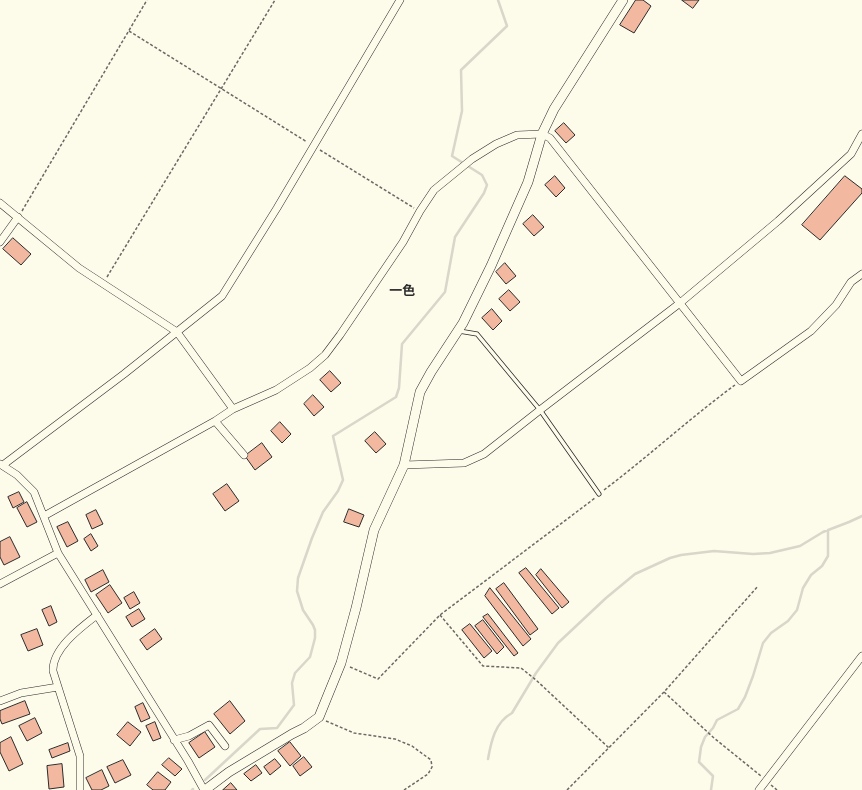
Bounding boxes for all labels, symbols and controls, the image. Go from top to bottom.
district label: 一色 [389,284,415,300]

